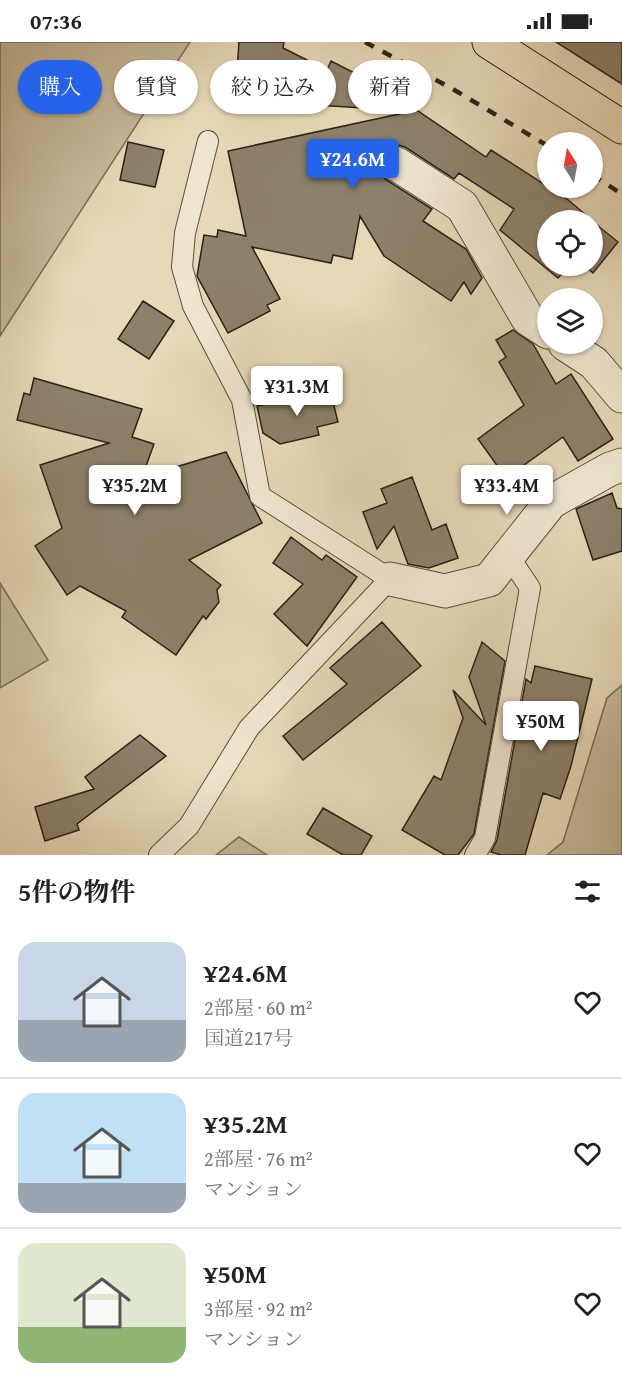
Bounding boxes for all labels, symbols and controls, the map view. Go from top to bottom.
text: 07:36 [30,5,82,37]
chip: 購入 [18,60,102,114]
chip: 賃貸 [114,60,198,114]
chip: 絞り込み [210,60,336,114]
chip: 新着 [348,60,432,114]
north arrow [537,132,603,198]
map controls [537,132,603,354]
pin: ¥24.6M [304,139,402,190]
text: ¥24.6M [321,144,385,173]
button: locate [537,210,603,276]
button: layers [537,288,603,354]
pin: ¥31.3M [248,366,346,417]
text: ¥31.3M [265,371,329,400]
pin: ¥35.2M [86,465,184,516]
pin: ¥33.4M [458,465,556,516]
text: ¥35.2M [103,470,167,499]
text: ¥33.4M [475,470,539,499]
pin: ¥50M [505,701,577,752]
text: ¥50M [517,706,565,735]
text: 5件の物件 [18,872,135,911]
icon: filters [571,875,604,908]
text: ¥24.6M [204,953,288,992]
icon: home [66,966,138,1038]
icon: heart [571,986,604,1019]
text: 2部屋 · 60 m² [204,993,313,1022]
text: 国道217号 [204,1023,293,1052]
text: ¥35.2M [204,1104,288,1143]
icon: home [66,1117,138,1189]
icon: heart [571,1137,604,1170]
text: 2部屋 · 76 m² [204,1144,313,1173]
text: マンション [204,1174,303,1203]
text: ¥50M [204,1254,267,1293]
icon: home [66,1267,138,1339]
icon: heart [571,1287,604,1320]
text: 3部屋 · 92 m² [204,1294,313,1323]
text: マンション [204,1324,303,1353]

